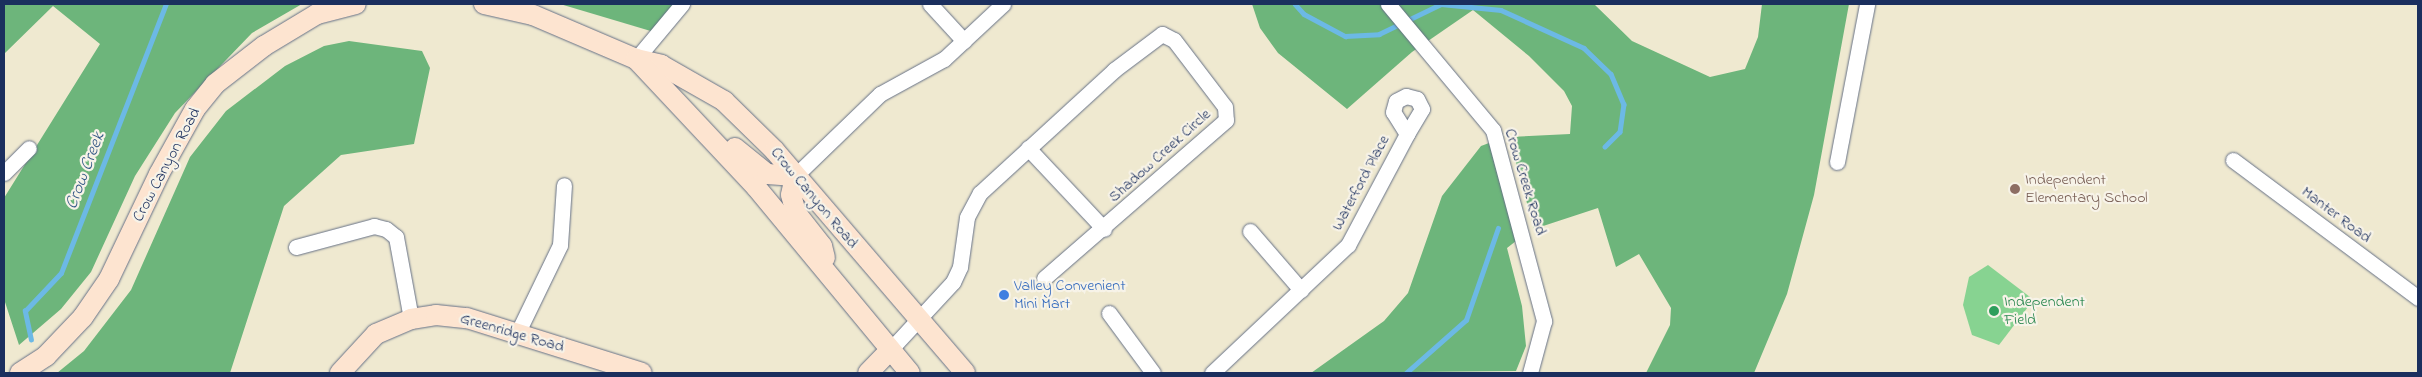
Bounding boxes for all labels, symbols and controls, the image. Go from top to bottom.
street label: Crow Canyon Road [129,105,205,225]
street label: Shadow Creek Circle [1105,105,1215,207]
street label: Crow Creek Road [1500,126,1550,238]
water label: Crow Creek [61,130,111,212]
street label: Waterford Place [1328,132,1394,234]
street label: Crow Canyon Road [766,143,862,253]
place label: Independent Elementary School [2025,170,2148,208]
street label: Manter Road [2297,182,2375,248]
marker: Independent Elementary School [2009,183,2021,195]
place label: Valley Convenient Mini Mart [1014,276,1126,314]
marker: Valley Convenient Mini Mart [998,289,1010,301]
place label: Independent Field [2004,292,2085,330]
marker: Independent Field [1988,305,2000,317]
street label: Greenridge Road [458,309,566,357]

